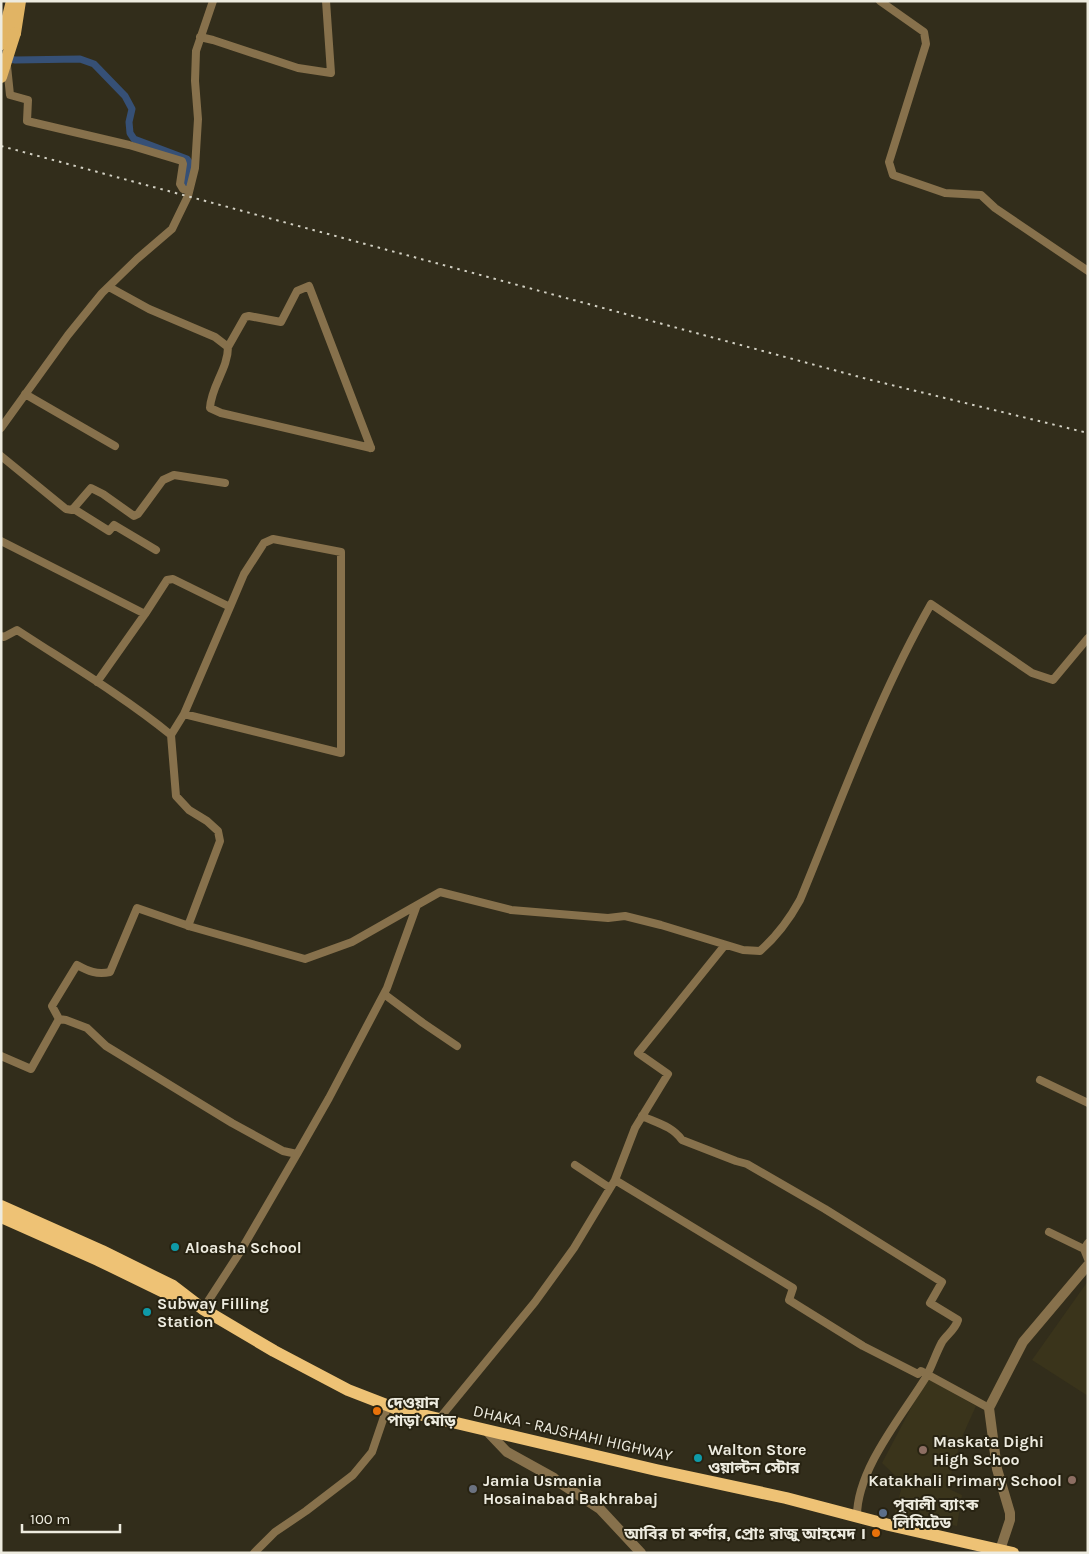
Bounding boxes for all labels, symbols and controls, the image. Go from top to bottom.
place label: Aloasha School [185,1238,302,1257]
marker: Aloasha School [169,1241,181,1253]
place label: Subway Filling Station [157,1294,269,1331]
marker: Subway Filling Station [141,1306,153,1318]
place label: দেওয়ান পাড়া মোড় [387,1393,456,1430]
street label: DHAKA - RAJSHAHI HIGHWAY [471,1401,675,1465]
marker: দেওয়ান পাড়া মোড় [371,1405,383,1417]
place label: Maskata Dighi High Schoo [933,1432,1044,1469]
place label: Walton Store ওয়াল্টন স্টোর [708,1440,806,1477]
marker: Maskata Dighi High Schoo [917,1444,929,1456]
marker: Walton Store ওয়াল্টন স্টোর [692,1452,704,1464]
place label: Jamia Usmania Hosainabad Bakhrabaj [483,1471,658,1508]
place label: Katakhali Primary School [868,1471,1062,1490]
marker: Katakhali Primary School [1066,1474,1078,1486]
marker: Jamia Usmania Hosainabad Bakhrabaj [467,1483,479,1495]
place label: পূবালী ব্যাংক লিমিটেড [892,1495,980,1532]
scale bar [22,1502,120,1534]
marker: পূবালী ব্যাংক লিমিটেড [877,1507,889,1519]
text: 100 m [30,1510,70,1528]
place label: আবির চা কর্ণার, প্রোঃ রাজু আহমেদ । [623,1523,866,1543]
marker: আবির চা কর্ণার, প্রোঃ রাজু আহমেদ । [870,1527,882,1539]

